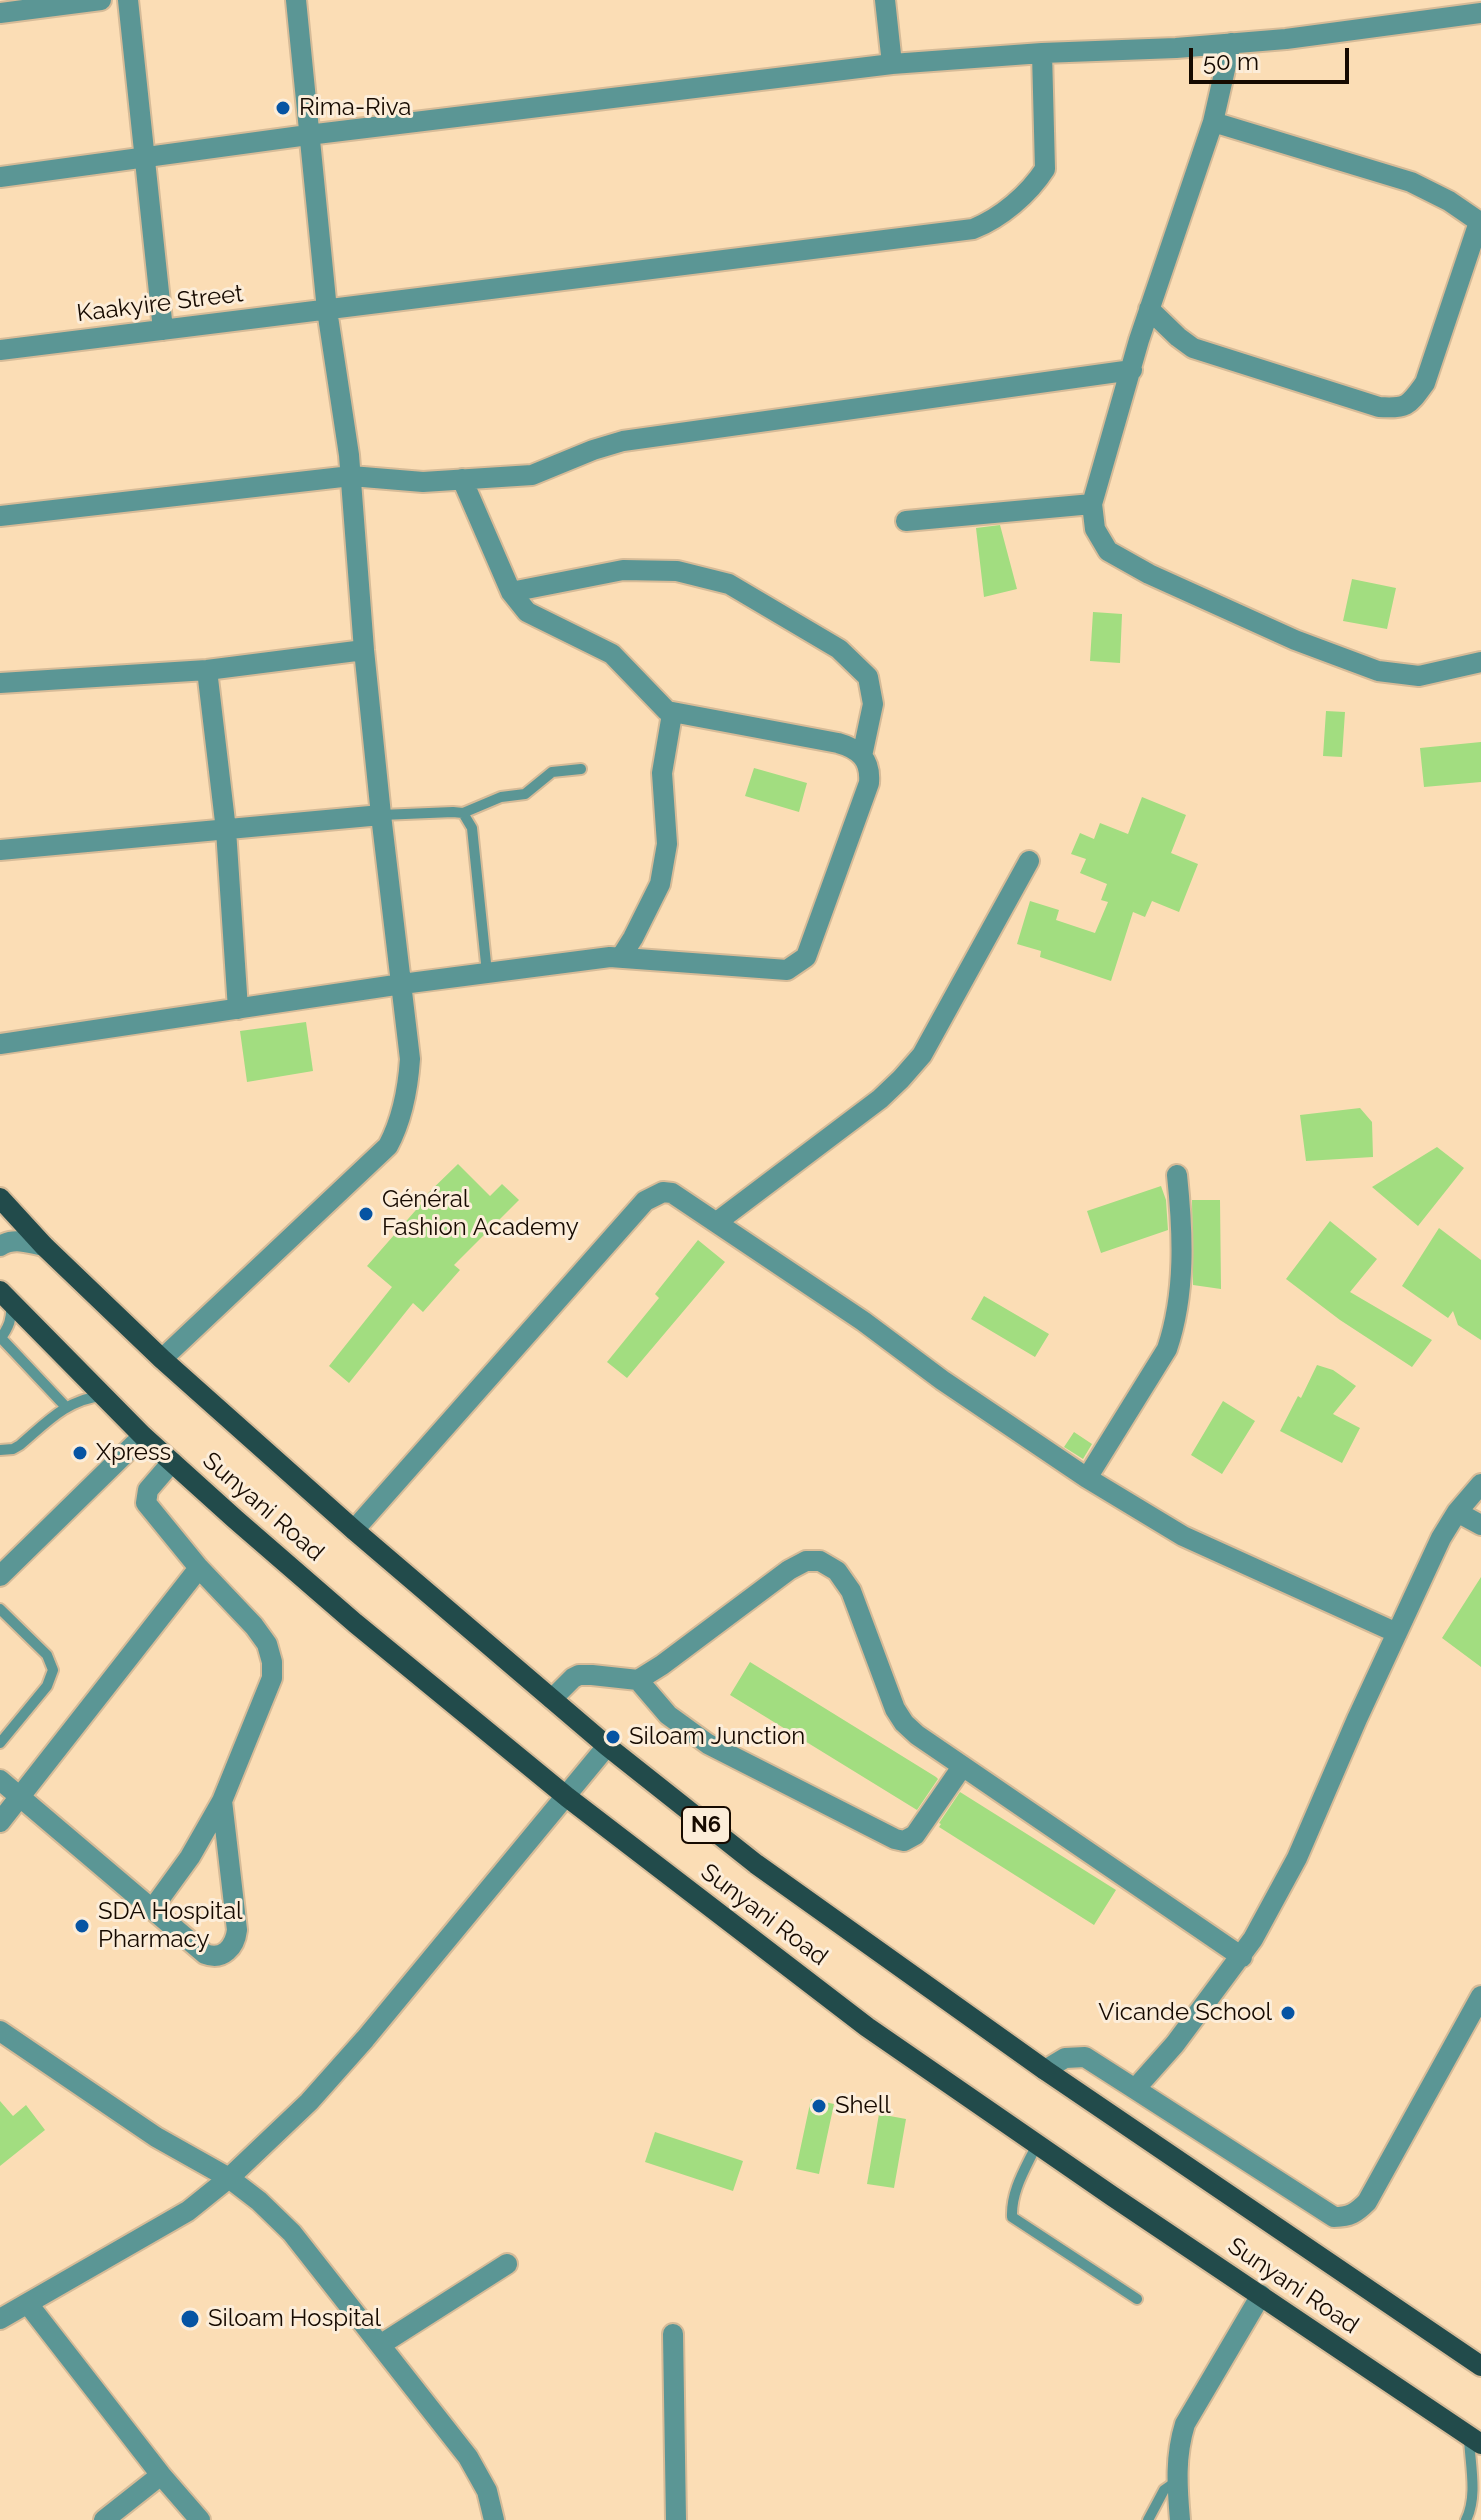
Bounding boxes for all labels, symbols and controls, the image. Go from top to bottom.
scale bar [1193,32,1353,82]
text: 50 m [1203,47,1259,76]
place label: Rima-Riva [299,94,411,122]
marker: Rima-Riva [274,99,292,117]
street label: Kaakyire Street [75,280,245,328]
place label: Général Fashion Academy [382,1186,579,1242]
marker: Général Fashion Academy [357,1205,375,1223]
place label: Xpress [96,1439,171,1467]
marker: Xpress [71,1444,89,1462]
street label: Sunyani Road [196,1447,330,1567]
place label: Siloam Junction [629,1723,805,1751]
marker: Siloam Junction [604,1728,622,1746]
road number: N6 [682,1807,730,1843]
street label: Sunyani Road [695,1858,833,1972]
place label: SDA Hospital Pharmacy [98,1898,243,1954]
marker: SDA Hospital Pharmacy [73,1917,91,1935]
place label: Vicande School [1098,1999,1272,2027]
marker: Vicande School [1279,2004,1297,2022]
place label: Shell [835,2092,891,2120]
marker: Shell [810,2097,828,2115]
street label: Sunyani Road [1222,2232,1364,2340]
place label: Siloam Hospital [208,2305,381,2333]
marker: Siloam Hospital [179,2308,201,2330]

